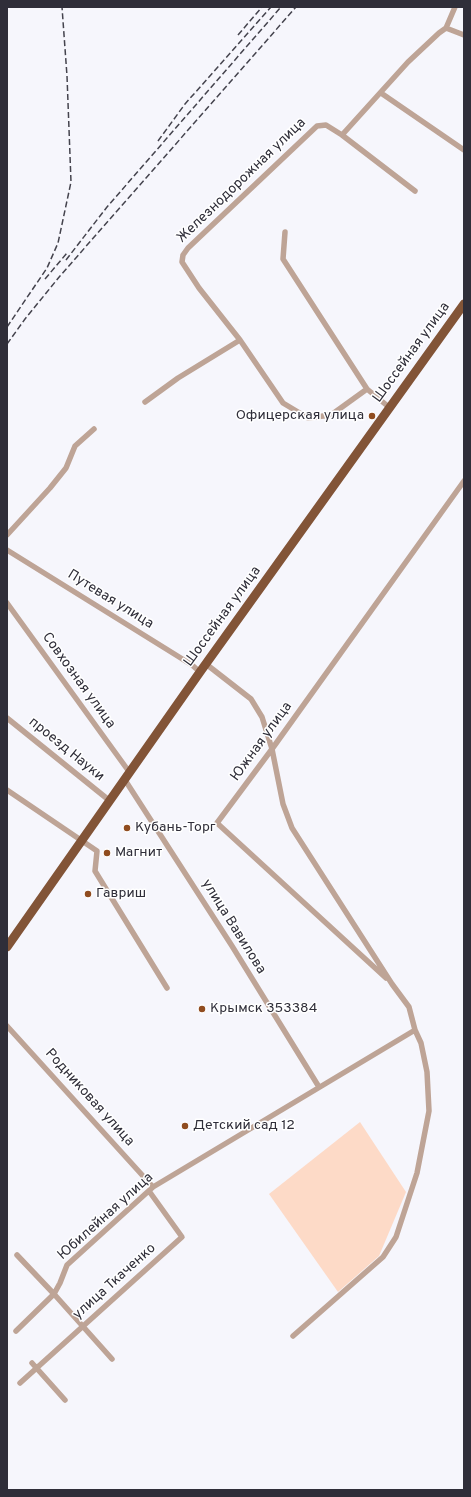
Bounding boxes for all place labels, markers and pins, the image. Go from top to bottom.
place label: Офицерская улица [236,408,364,424]
marker: Офицерская улица [367,411,377,421]
place label: Кубань-Торг [135,820,216,836]
marker: Кубань-Торг [122,823,132,833]
place label: Магнит [115,845,162,861]
marker: Магнит [102,848,112,858]
place label: Гавриш [96,886,146,902]
marker: Гавриш [83,889,93,899]
place label: Крымск 353384 [210,1001,317,1017]
marker: Крымск 353384 [197,1004,207,1014]
place label: Детский сад 12 [193,1118,295,1134]
marker: Детский сад 12 [180,1121,190,1131]

